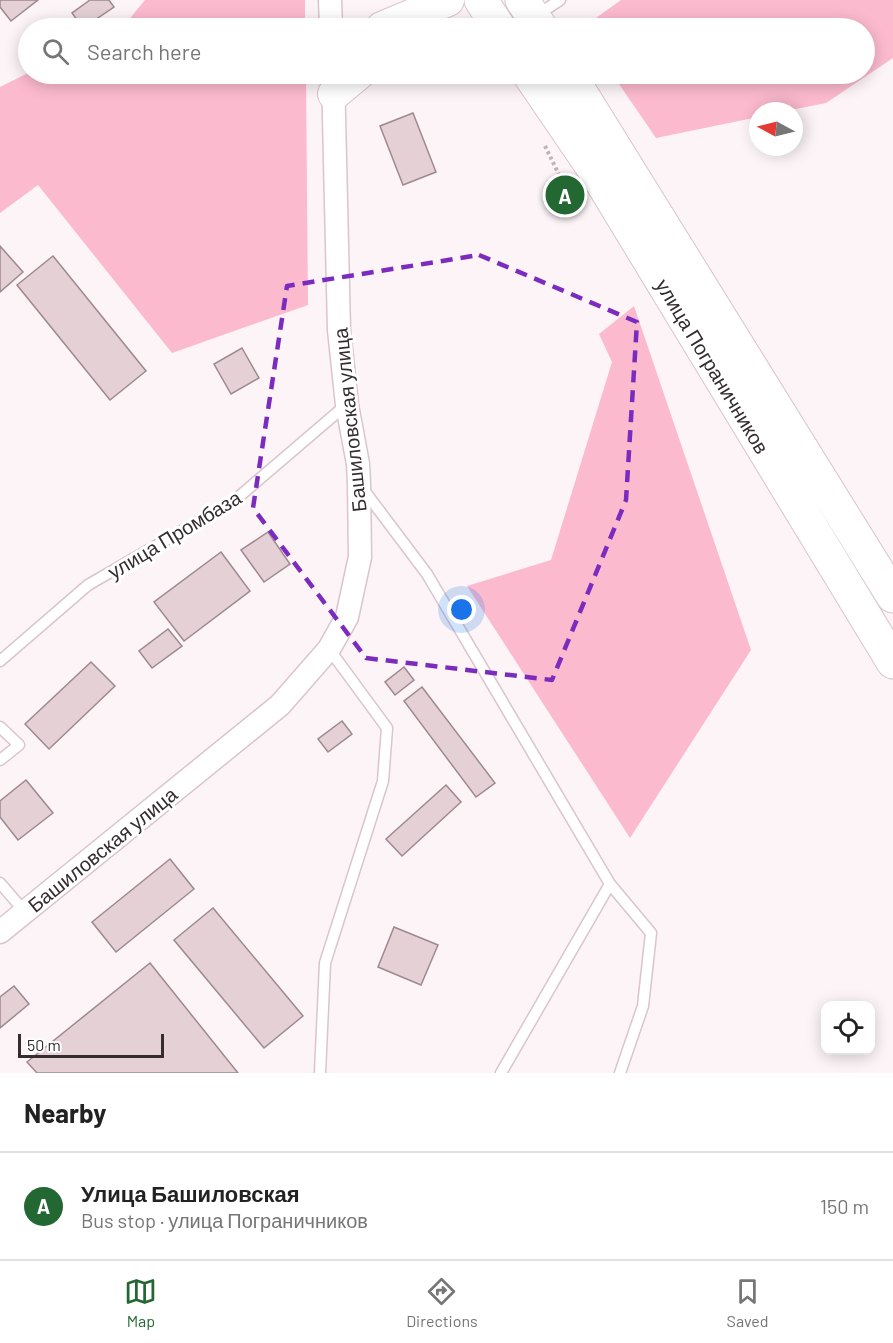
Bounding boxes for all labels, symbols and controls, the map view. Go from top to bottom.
search box [18,18,875,84]
icon: search [39,35,72,68]
text: Search here [87,38,201,64]
north arrow [749,102,803,156]
pin: A [546,172,584,218]
street label: улица Пограничников [651,274,775,458]
street label: Башиловская улица [327,326,371,513]
street label: улица Промбаза [103,484,246,583]
your location [447,595,476,624]
street label: Башиловская улица [23,781,182,917]
map controls [821,1001,875,1055]
button: locate [821,1001,875,1055]
scale bar [18,1031,164,1058]
text: 50 m [27,1035,61,1054]
text: Nearby [24,1097,106,1128]
text: Улица Башиловская [81,1180,300,1206]
text: A [37,1194,50,1218]
text: 150 m [820,1194,869,1218]
text: Bus stop · улица Пограничников [81,1208,368,1232]
tab: Map [124,1275,157,1330]
tab: Directions [406,1275,478,1330]
tab: Saved [727,1275,769,1330]

